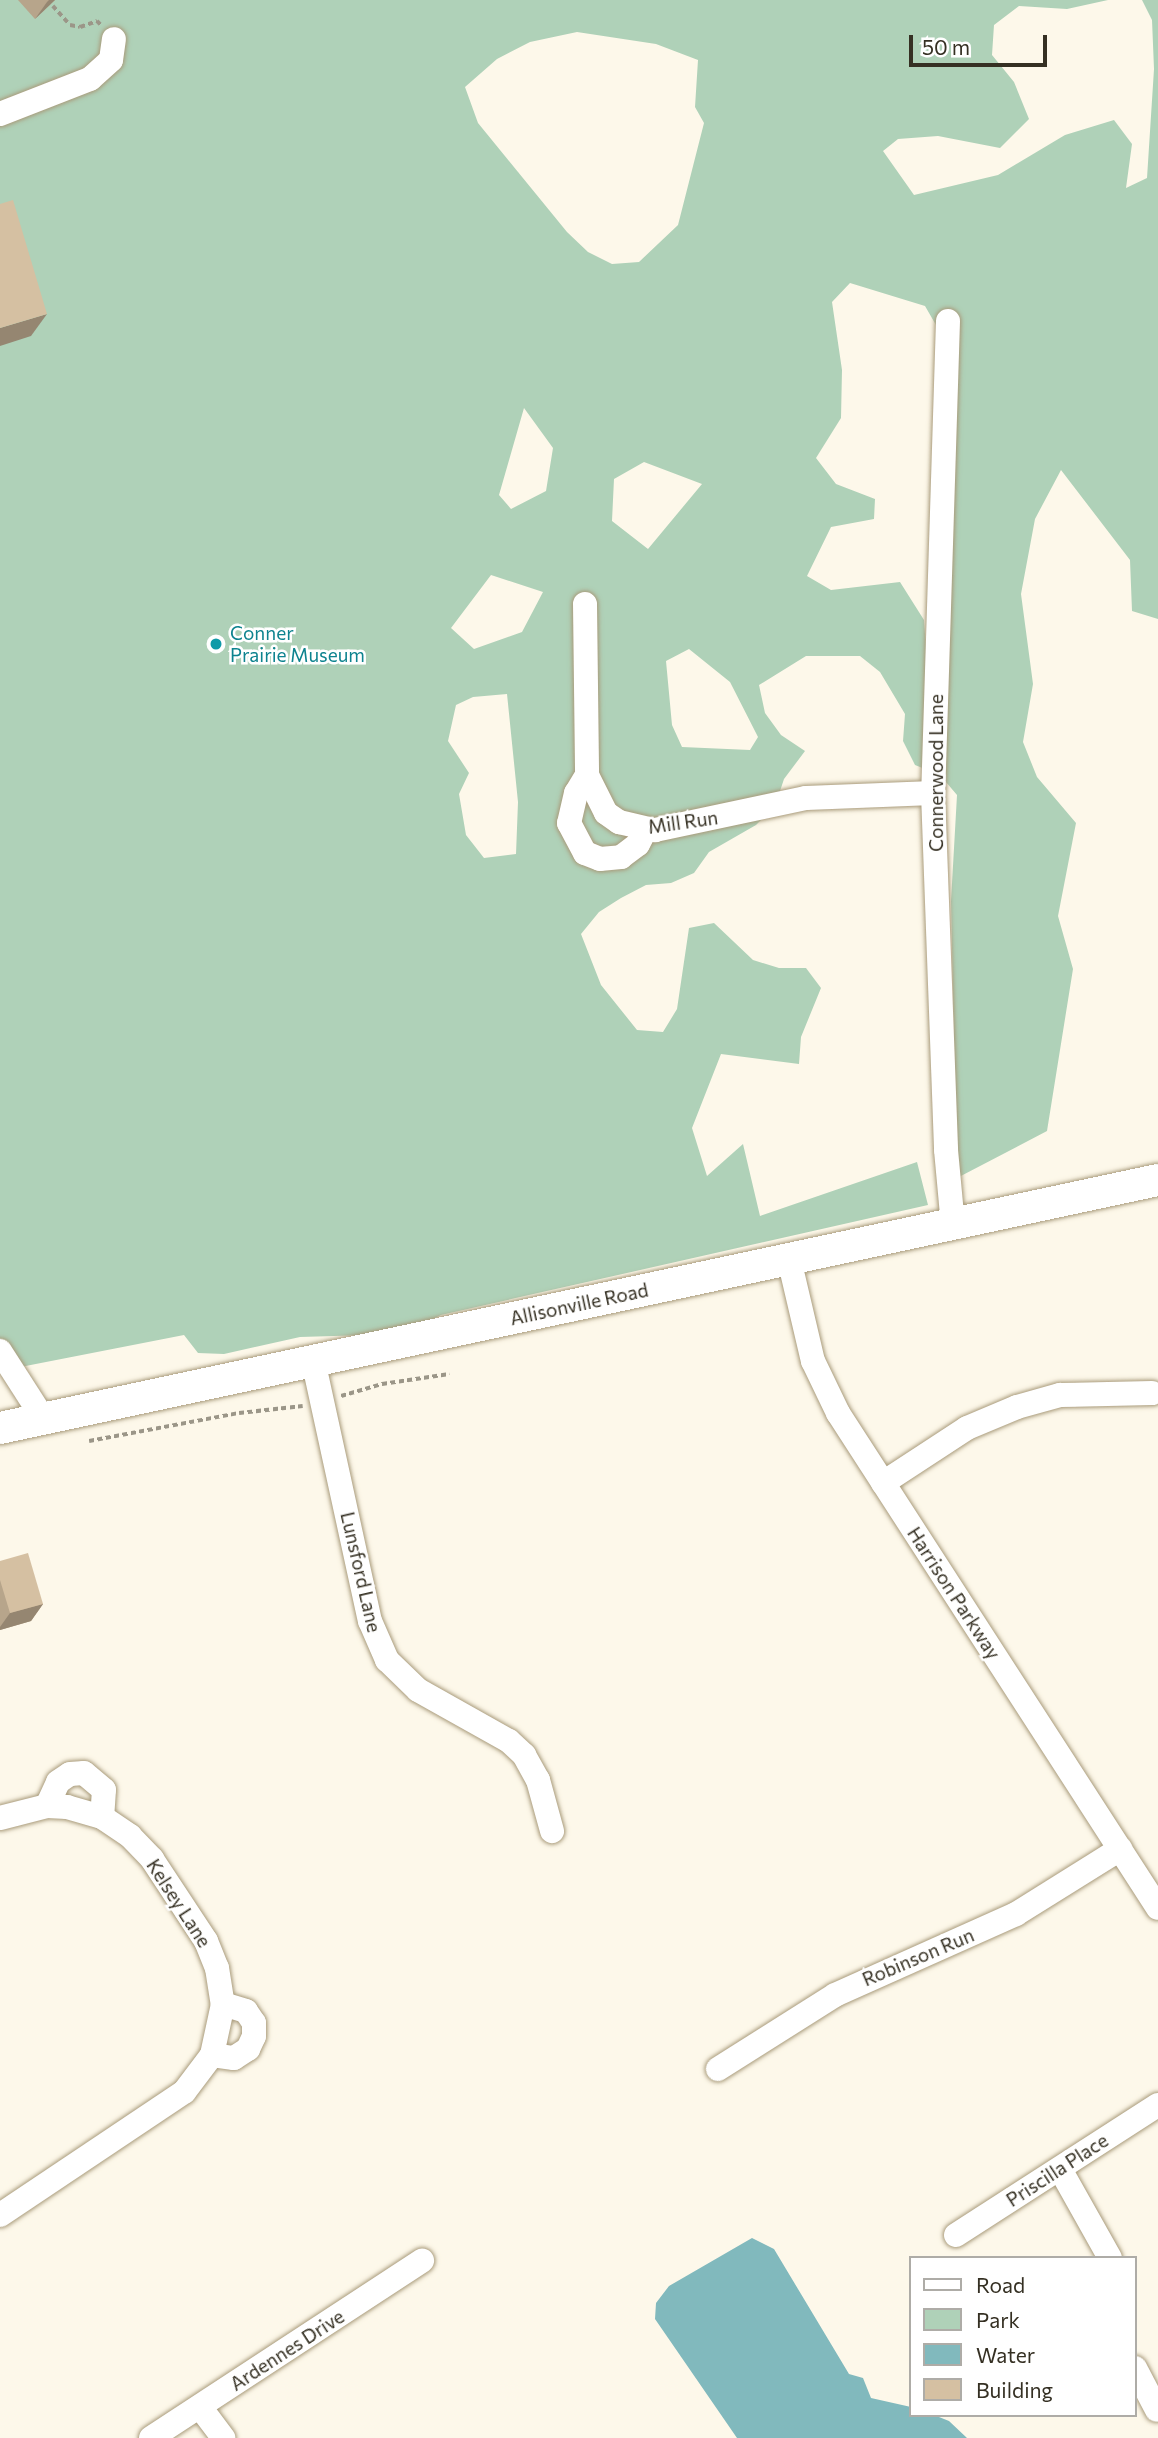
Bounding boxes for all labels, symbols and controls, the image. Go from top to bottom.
scale bar [913,21,1051,65]
text: 50 m [922,34,970,59]
place label: Conner Prairie Museum [230,622,365,666]
marker: Conner Prairie Museum [208,636,224,652]
street label: Connerwood Lane [925,694,947,852]
street label: Mill Run [647,806,719,838]
street label: Allisonville Road [508,1278,650,1330]
street label: Lunsford Lane [336,1510,386,1634]
street label: Harrison Parkway [903,1523,1005,1663]
street label: Kelsey Lane [142,1855,216,1951]
street label: Robinson Run [859,1923,977,1991]
street label: Priscilla Place [1002,2129,1112,2211]
legend [909,2256,1137,2417]
text: Road [976,2272,1025,2297]
street label: Ardennes Drive [226,2305,348,2395]
text: Park [976,2307,1020,2332]
text: Water [976,2342,1035,2367]
text: Building [976,2377,1053,2402]

